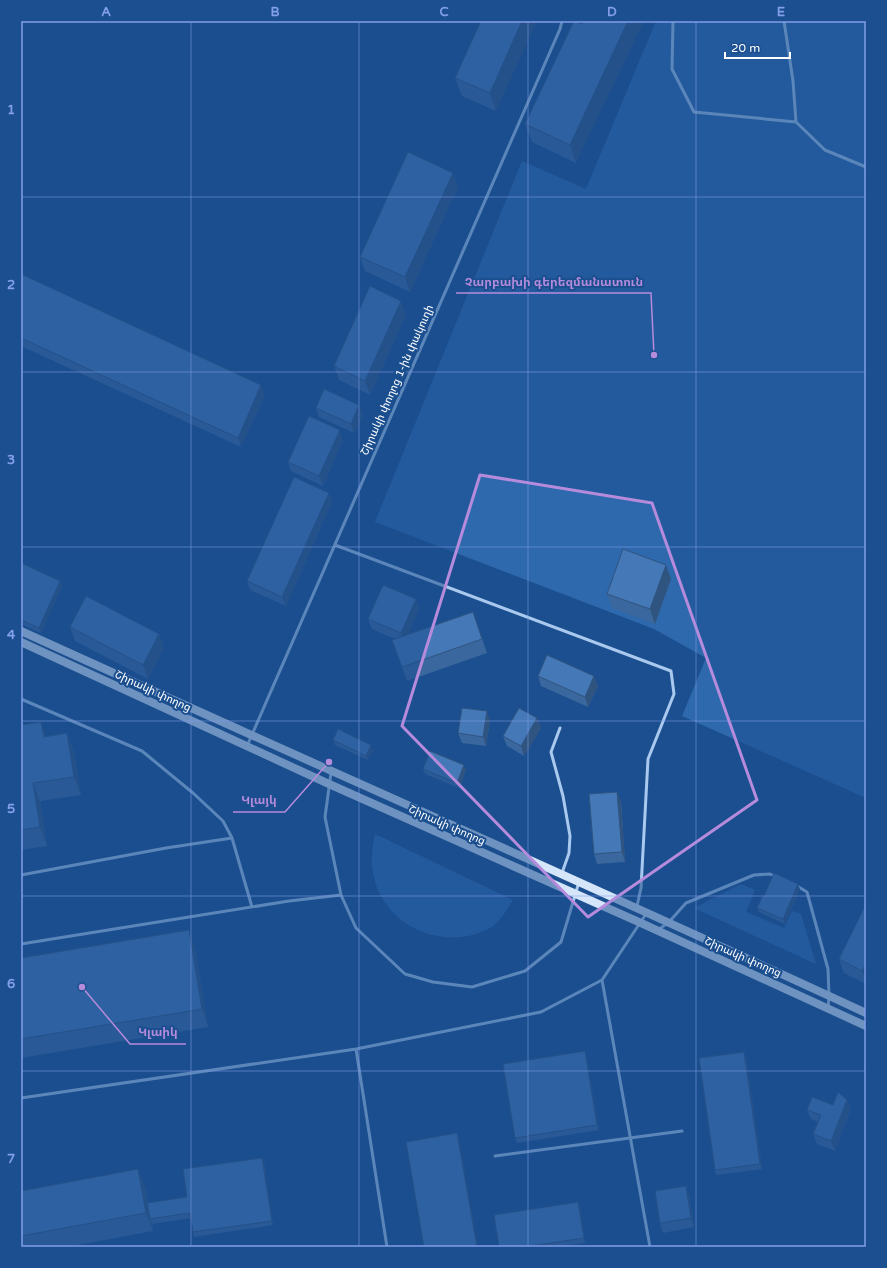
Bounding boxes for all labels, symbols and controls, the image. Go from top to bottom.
text: A [101,4,111,20]
text: B [270,4,280,20]
text: C [439,4,449,20]
text: D [607,4,617,20]
text: E [777,4,785,20]
scale bar [725,34,790,60]
text: 20 m [731,41,760,55]
text: 1 [7,102,15,118]
callout: Չարբախի գերեզմանատուն [456,269,651,293]
text: Չարբախի գերեզմանատուն [465,275,643,289]
text: 2 [7,277,15,293]
street label: Շիրակի փողոց 1-ին փակուղի [358,303,436,457]
text: 3 [7,452,15,468]
text: 4 [7,627,16,643]
street label: Շիրակի փողոց [113,668,193,714]
callout: Կլայկ [233,788,285,812]
text: Կլայկ [241,793,277,807]
text: 5 [7,801,15,817]
street label: Շիրակի փողոց [407,802,487,848]
street label: Շիրակի փողոց [703,934,783,980]
text: 6 [7,976,15,992]
callout: Կլաիկ [130,1020,186,1044]
text: Կլաիկ [138,1025,178,1039]
text: 7 [7,1151,15,1167]

